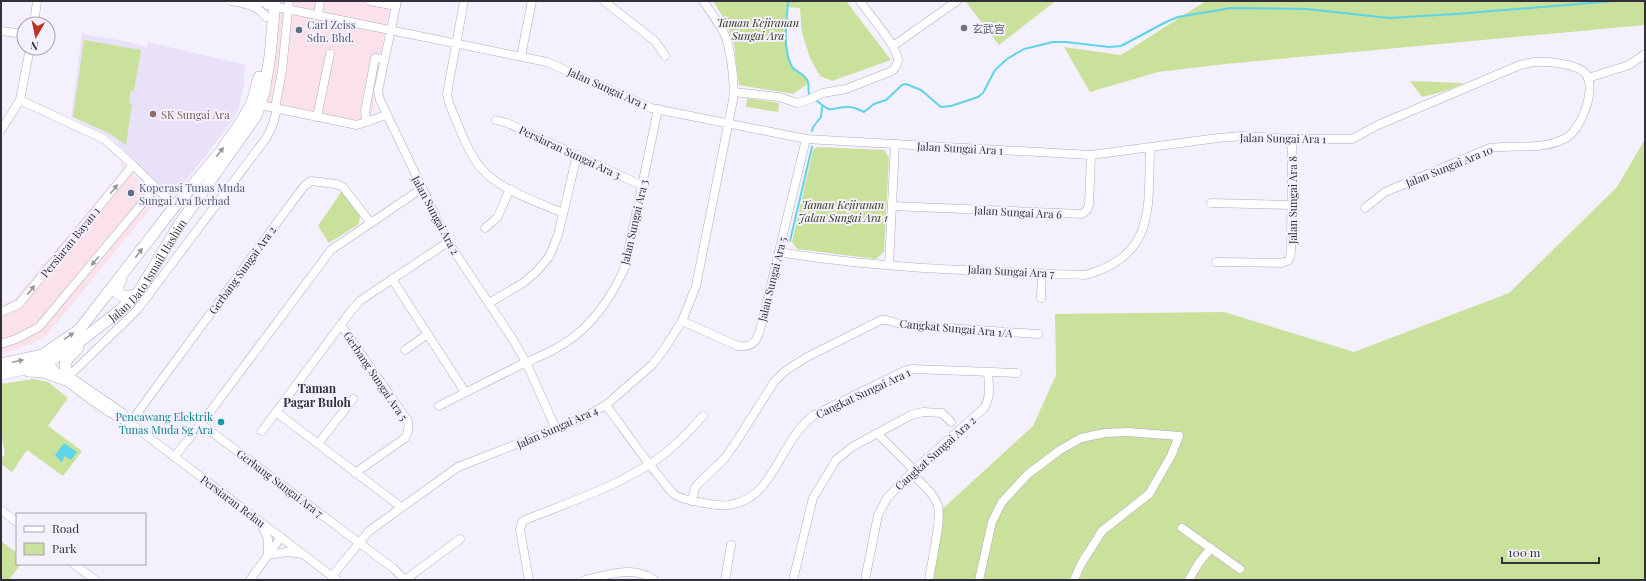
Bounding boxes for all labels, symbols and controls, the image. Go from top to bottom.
park label: Taman Kejiranan Sungai Ara [717,15,799,43]
north arrow [16,16,56,56]
place label: Carl Zeiss Sdn. Bhd. [307,17,356,45]
place label: 玄武宫 [972,21,1005,36]
marker: 玄武宫 [959,23,969,33]
marker: Carl Zeiss Sdn. Bhd. [294,25,304,35]
text: N [29,38,39,54]
street label: Jalan Sungai Ara 1 [565,63,650,112]
place label: SK Sungai Ara [161,107,230,122]
marker: SK Sungai Ara [148,109,158,119]
street label: Persiaran Sungai Ara 3 [517,122,623,182]
street label: Jalan Sungai Ara 1 [1239,130,1326,146]
street label: Jalan Sungai Ara 1 [916,138,1003,158]
street label: Jalan Sungai Ara 10 [1402,142,1495,191]
one-way arrow [216,146,224,157]
street label: Jalan Sungai Ara 8 [1285,156,1300,245]
street label: Jalan Sungai Ara 2 [408,172,463,257]
street label: Jalan Sungai Ara 3 [617,178,651,267]
place label: Koperasi Tunas Muda Sungai Ara Berhad [139,180,246,208]
one-way arrow [109,184,118,194]
marker: Koperasi Tunas Muda Sungai Ara Berhad [126,188,136,198]
park label: Taman Kejiranan Jalan Sungai Ara 1 [798,197,888,225]
street label: Jalan Sungai Ara 6 [973,202,1063,222]
street label: Persiaran Bayan 1 [37,204,103,280]
street label: Jalan Dato Ismail Hashim [104,215,189,325]
street label: Gerbang Sungai Ara 2 [205,223,279,317]
street label: Jalan Sungai Ara 5 [754,235,790,324]
one-way arrow [134,248,142,258]
one-way arrow [90,256,99,267]
street label: Jalan Sungai Ara 7 [966,261,1055,281]
one-way arrow [27,284,36,295]
street label: Cangkat Sungai Ara 1/A [899,316,1013,340]
street label: Gerbang Sungai Ara 5 [341,328,412,424]
one-way arrow [64,332,75,340]
one-way arrow [12,357,24,363]
street label: Cangkat Sungai Ara 1 [813,364,913,422]
district label: Taman Pagar Buloh [283,380,351,410]
street label: Jalan Sungai Ara 4 [513,402,600,452]
place label: Pencawang Elektrik Tunas Muda Sg Ara [115,409,214,437]
street label: Cangkat Sungai Ara 2 [891,413,979,493]
marker: Pencawang Elektrik Tunas Muda Sg Ara [216,417,226,427]
street label: Gerbang Sungai Ara 7 [234,446,327,521]
street label: Persiaran Relau [197,472,269,531]
legend [16,513,146,565]
text: Road [52,520,79,536]
scale bar [1502,539,1599,565]
text: Park [52,540,77,556]
text: 100 m [1508,544,1541,560]

